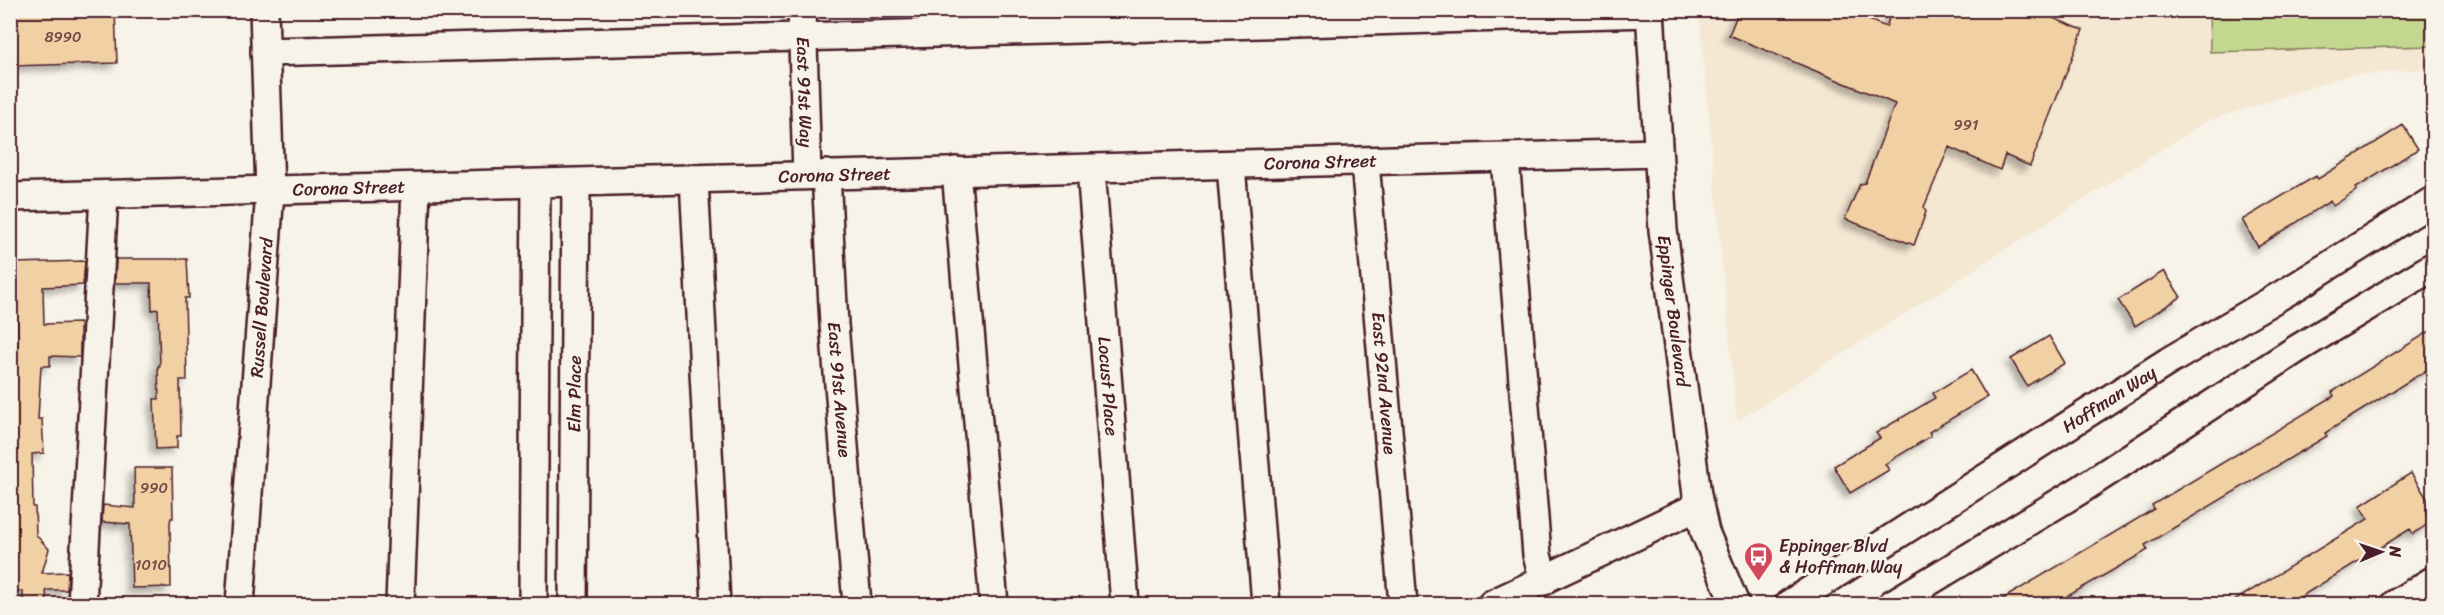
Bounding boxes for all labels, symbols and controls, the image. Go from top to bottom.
house number: 8990 [45,24,81,50]
street label: East 91st Way [787,36,822,149]
house number: 991 [1954,112,1978,138]
street label: Corona Street [1264,145,1377,180]
street label: Corona Street [778,157,892,192]
street label: Corona Street [292,170,406,205]
street label: Eppinger Boulevard [1648,233,1699,390]
street label: Russell Boulevard [240,235,283,379]
street label: East 92nd Avenue [1362,311,1406,456]
street label: East 91st Avenue [818,320,861,459]
street label: Locust Place [1088,335,1128,437]
street label: Elm Place [558,355,591,433]
street label: Hoffman Way [2055,356,2164,442]
house number: 990 [140,475,168,501]
north arrow [2351,522,2411,582]
place label: Eppinger Blvd & Hoffman Way [1779,530,1903,583]
bus stop icon: Eppinger Blvd & Hoffman Way [1742,540,1774,582]
text: N [2381,544,2410,558]
house number: 1010 [135,552,167,578]

